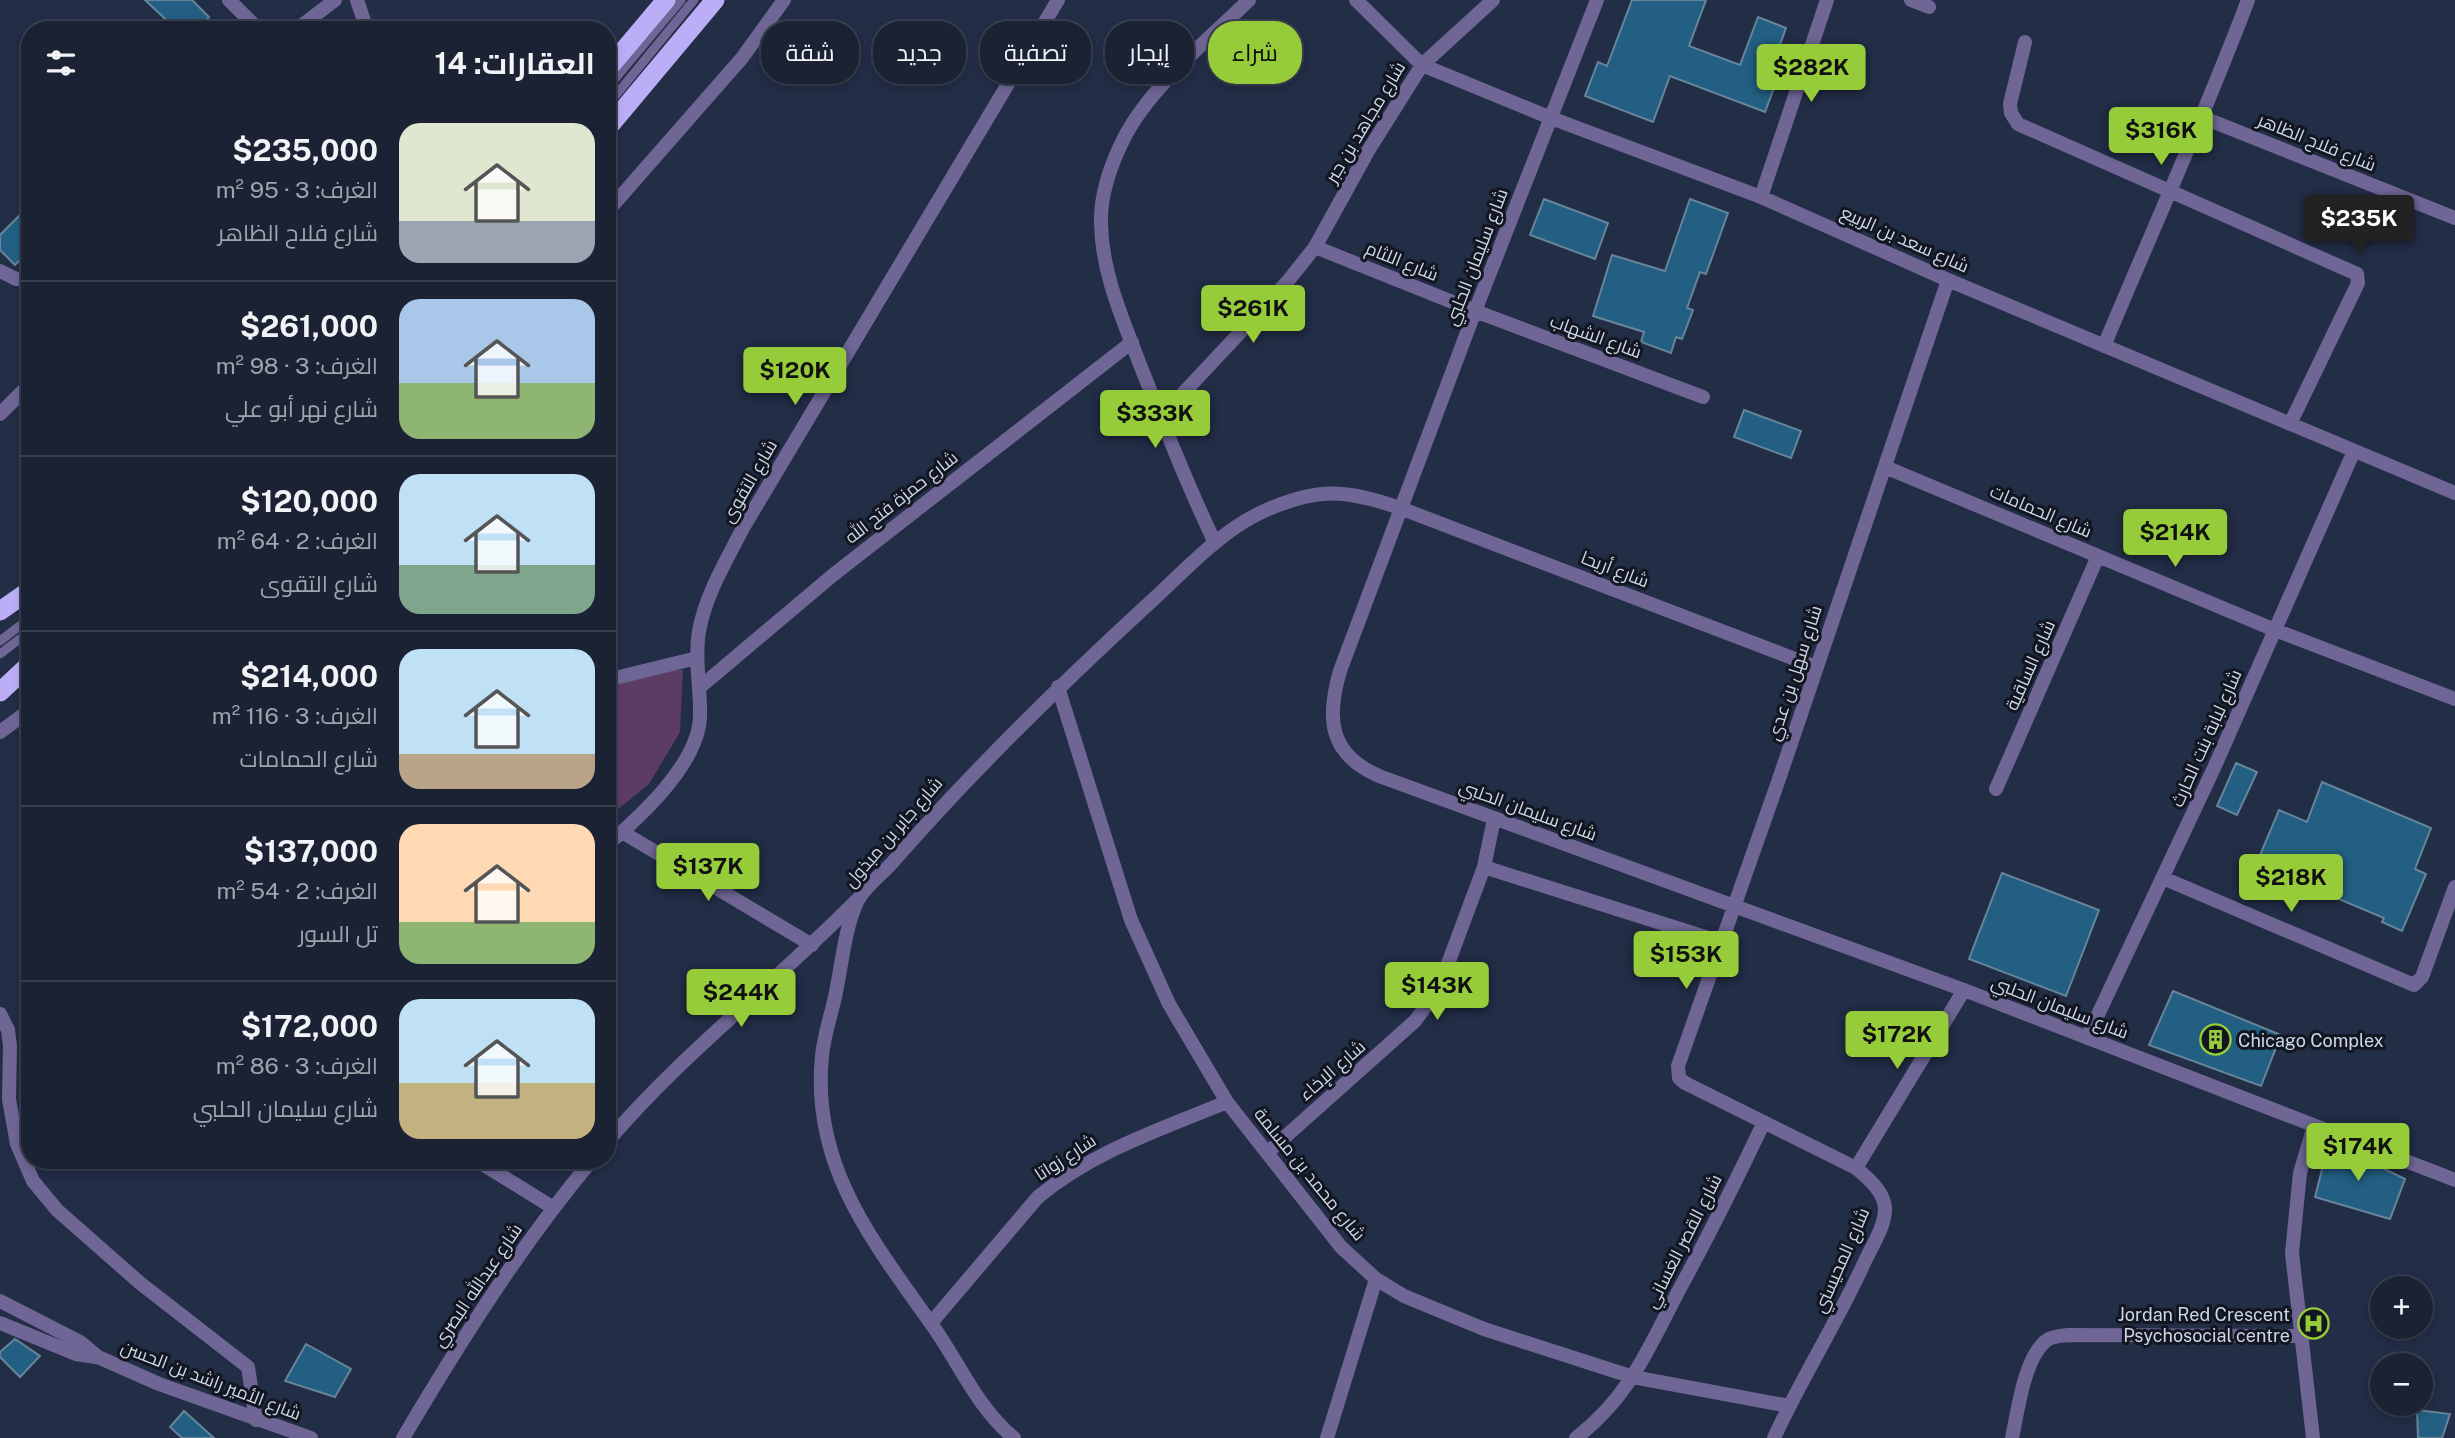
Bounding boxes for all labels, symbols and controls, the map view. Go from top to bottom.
chip: شقة [761,21,859,84]
chip: جديد [873,21,966,84]
chip: تصفية [980,21,1091,84]
chip: إيجار [1105,21,1194,84]
chip: شراء [1208,21,1302,84]
icon: filters [42,44,80,82]
pin: $282K [1762,44,1860,104]
text: العقارات: 14 [434,45,595,81]
text: $282K [1773,53,1849,80]
street label: شارع مجاهد بن جبر [1320,58,1411,188]
pin: $316K [2112,108,2210,167]
street label: شارع فلاح الظاهر [2253,108,2379,177]
text: $316K [2125,116,2197,143]
text: $235,000 [232,132,378,168]
icon: home [455,151,539,235]
text: الغرف: 3 · 95 m² [216,176,378,203]
street label: شارع سليمان الحلبي [1440,186,1516,330]
pin: $235K [2310,196,2408,255]
street label: شارع سعد بن الربيع [1837,201,1972,278]
text: $235K [2320,204,2398,231]
text: شارع فلاح الظاهر [218,219,378,246]
street label: شارع اللثام [1362,237,1441,287]
pin: $261K [1204,286,1302,345]
text: $261K [1217,294,1289,321]
text: $261,000 [240,308,378,344]
street label: شارع الشهاب [1547,310,1645,364]
icon: home [455,327,539,411]
pin: $120K [746,348,844,407]
text: الغرف: 3 · 98 m² [216,352,378,379]
text: $120K [759,356,831,383]
pin: $333K [1106,391,1204,450]
text: شارع نهر أبو علي [225,395,378,422]
text: $333K [1116,399,1194,426]
street label: شارع التقوى [717,436,783,527]
street label: شارع حمزة فتح الله [840,446,963,549]
street label: شارع الحمامات [1986,480,2095,544]
text: $120,000 [240,483,378,519]
icon: home [455,502,539,586]
pin: $214K [2126,510,2224,569]
text: $214K [2139,518,2211,545]
text: الغرف: 2 · 64 m² [217,527,378,554]
street label: شارع أريحا [1577,546,1652,593]
text: شارع التقوى [260,570,378,597]
street label: شارع سهل بن عدي [1762,603,1830,745]
street label: شارع الساقية [2001,617,2061,714]
text: $214,000 [240,658,378,694]
street label: شارع لبابة بنت الحارث [2166,666,2248,811]
icon: home [455,677,539,761]
text: الغرف: 3 · 116 m² [212,702,378,729]
text: شارع الحمامات [239,745,378,772]
street label: شارع جابر بن مبذول [839,773,948,893]
street label: شارع سليمان الحلبي [1455,775,1600,848]
text: $137,000 [244,833,378,869]
pin: $137K [659,844,757,903]
icon: home [455,852,539,936]
text: $137K [672,852,744,879]
pin: $218K [2242,855,2340,914]
text: $218K [2255,863,2327,890]
text: الغرف: 2 · 54 m² [216,877,378,904]
text: تل السور [299,920,378,947]
pin: $153K [1637,932,1735,991]
text: $153K [1650,940,1722,967]
pin: $143K [1388,962,1486,1022]
pin: $244K [692,970,790,1029]
text: $143K [1401,971,1473,998]
street label: شارع سليمان الحلبي [1987,971,2131,1047]
text: $244K [703,978,779,1005]
text: $172,000 [241,1008,378,1044]
pin: $172K [1848,1012,1946,1071]
text: $172K [1861,1020,1933,1047]
building icon: Chicago Complex [2198,1023,2232,1057]
icon: home [455,1027,539,1111]
place label: Chicago Complex [2238,1030,2384,1051]
street label: شارع الإخاء [1295,1036,1371,1106]
text: الغرف: 3 · 86 m² [216,1052,378,1079]
text: شارع سليمان الحلبي [193,1095,378,1122]
street label: شارع محمد بن مسلمة [1248,1103,1370,1246]
pin: $174K [2309,1124,2407,1183]
street label: شارع زواتا [1030,1129,1101,1186]
text: $174K [2322,1132,2394,1159]
street label: شارع القصر الغساني [1640,1170,1729,1313]
street label: شارع المحيسني [1808,1204,1877,1317]
street label: شارع عبدالله البصري [427,1219,529,1353]
map controls [2370,1276,2433,1416]
button: + [2370,1276,2433,1339]
place label: Jordan Red Crescent Psychosocial centre [2118,1304,2290,1346]
hospital icon: Jordan Red Crescent Psychosocial centre [2296,1307,2330,1341]
street label: شارع الأمير راشد بن الحسن [117,1336,304,1426]
button: − [2370,1353,2433,1416]

